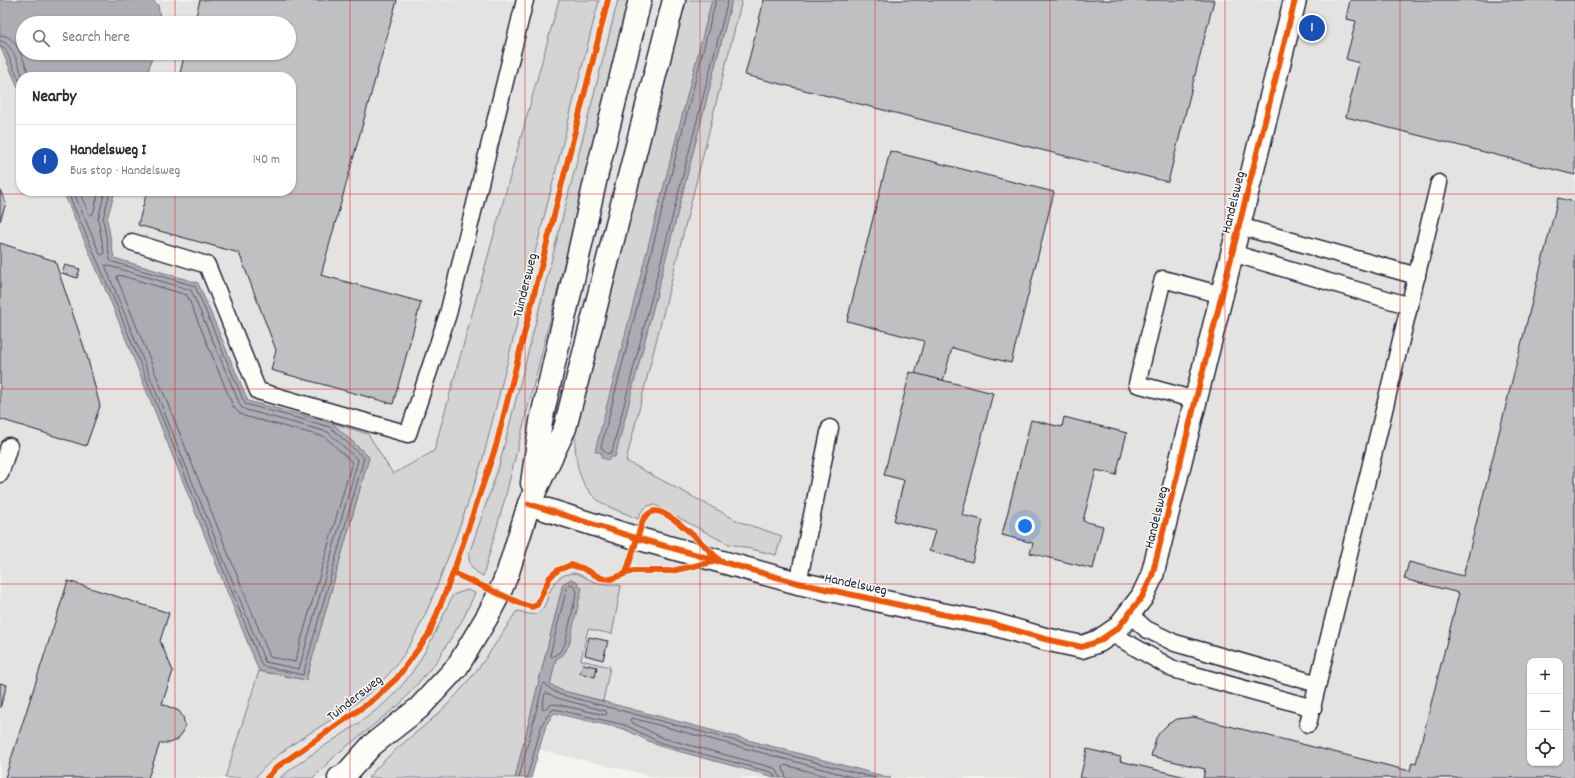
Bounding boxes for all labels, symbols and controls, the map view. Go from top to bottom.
pin: 1 [1299,13,1325,43]
search box [16,16,296,60]
icon: search [30,27,52,49]
text: Search here [62,27,130,49]
text: Nearby [32,86,76,110]
text: Handelsweg I [70,140,146,162]
text: 1 [44,151,46,170]
text: 140 m [253,151,280,170]
text: Bus stop · Handelsweg [70,162,180,181]
street label: Handelsweg [1217,169,1251,236]
street label: Tuindersweg [508,251,544,320]
street label: Handelsweg [1140,484,1174,551]
your location [1015,516,1035,536]
street label: Handelsweg [822,569,889,601]
map controls [1527,658,1563,766]
button: + [1527,658,1563,694]
street label: Tuindersweg [323,670,387,727]
button: − [1527,694,1563,730]
button: locate [1527,730,1563,766]

